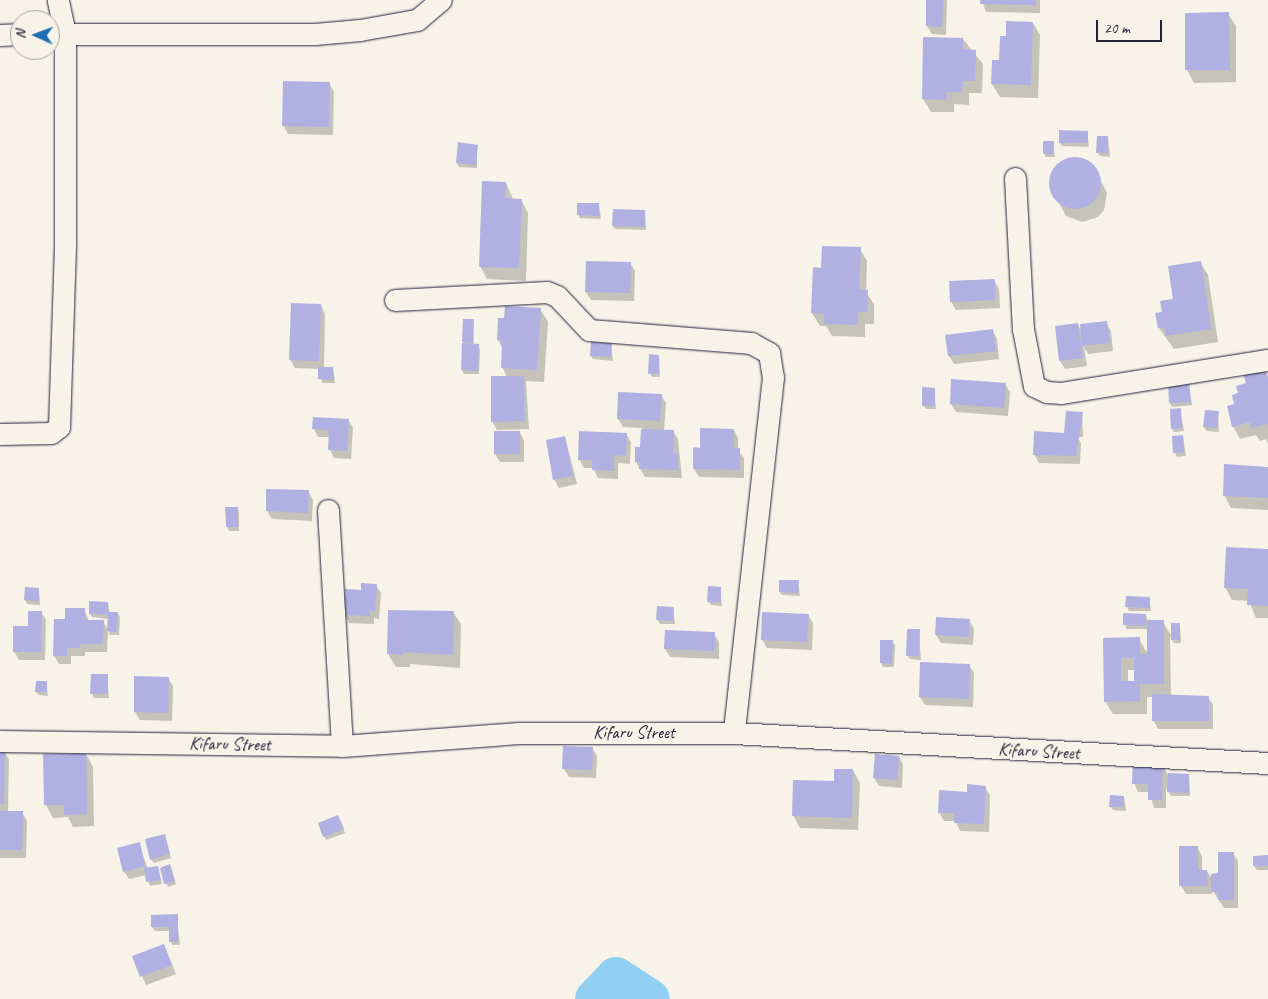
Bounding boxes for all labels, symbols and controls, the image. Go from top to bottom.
north arrow [10,10,60,60]
scale bar [1098,10,1164,42]
text: 20 m [1104,19,1130,38]
text: N [12,30,29,39]
street label: Kifaru Street [593,721,675,743]
street label: Kifaru Street [189,732,271,756]
street label: Kifaru Street [998,738,1080,764]

